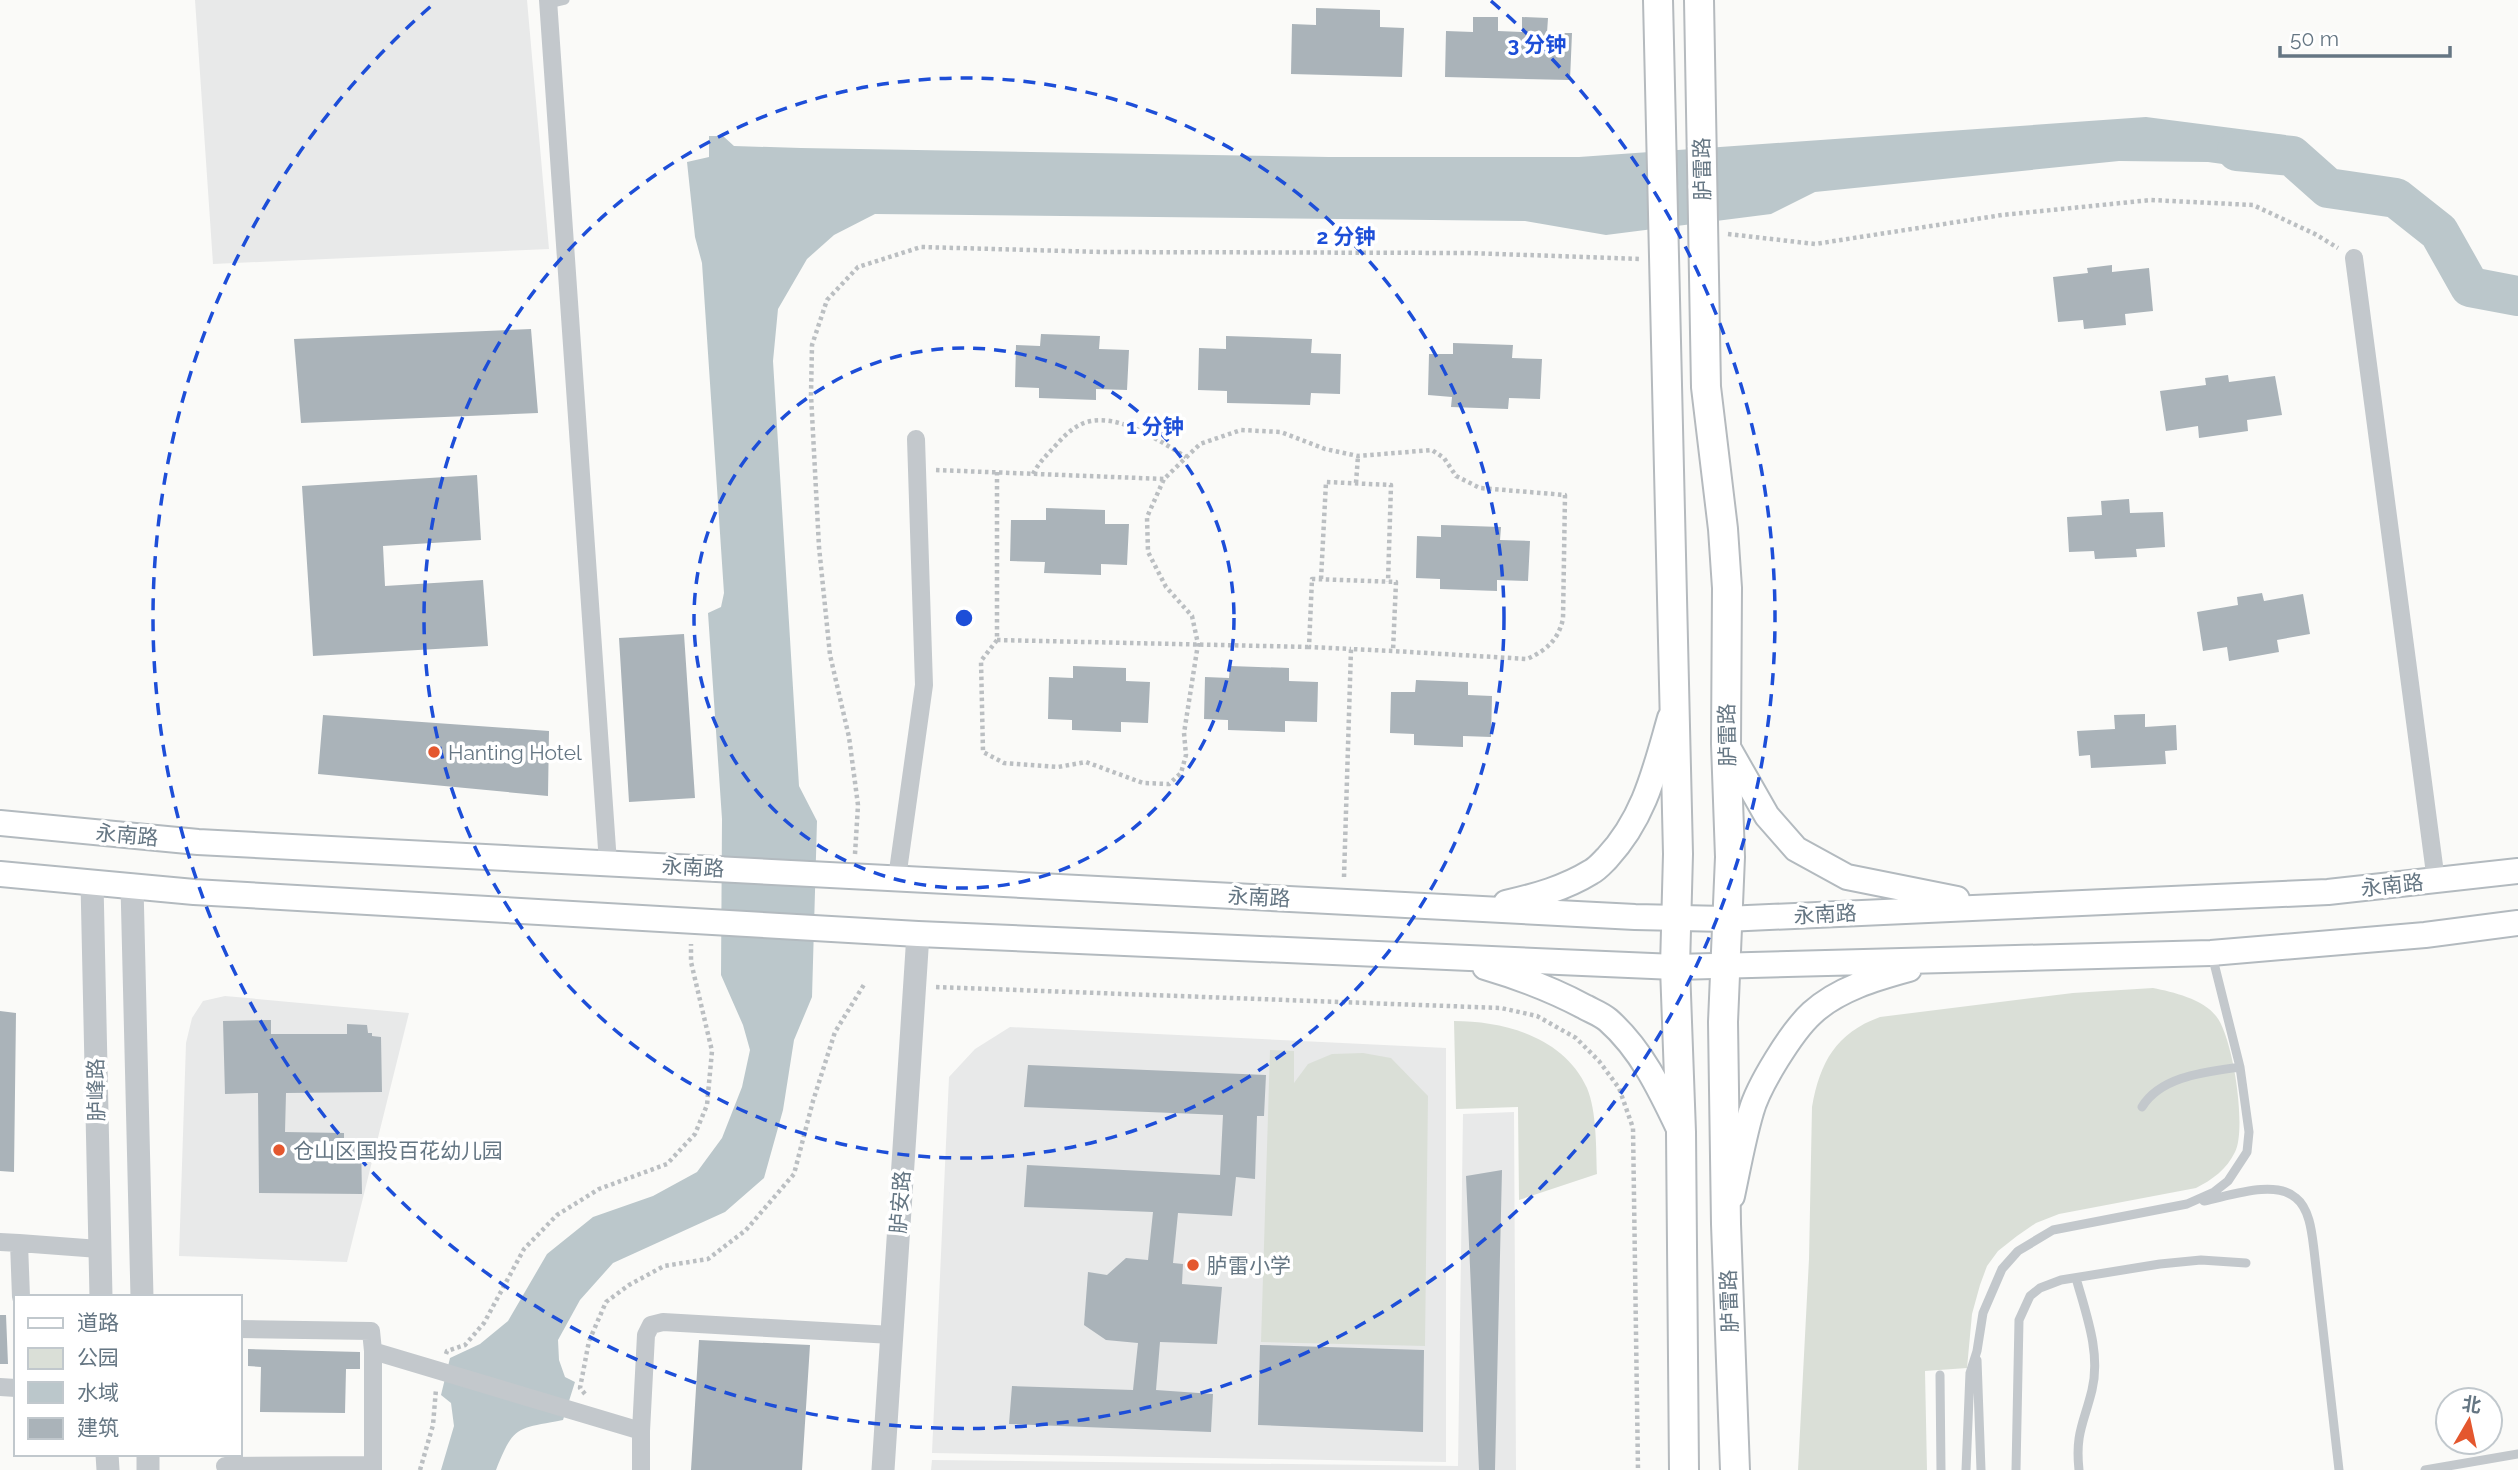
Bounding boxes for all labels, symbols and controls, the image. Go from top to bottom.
scale bar [2280,14,2450,58]
text: 50 m [2290,26,2339,51]
text: 3 分钟 [1508,32,1566,57]
street label: 胪雷路 [1689,137,1715,201]
text: 2 分钟 [1317,224,1375,249]
text: 1 分钟 [1126,414,1184,439]
centre of rings [952,606,976,630]
street label: 胪雷路 [1714,703,1740,767]
place label: Hanting Hotel [448,740,582,765]
marker: Hanting Hotel [426,744,442,760]
street label: 永南路 [95,820,159,850]
street label: 永南路 [661,853,725,881]
street label: 永南路 [2359,869,2425,901]
street label: 永南路 [1227,883,1291,911]
street label: 永南路 [1793,900,1857,928]
street label: 胪峰路 [83,1058,109,1122]
place label: 仓山区国投百花幼儿园 [293,1138,503,1163]
marker: 仓山区国投百花幼儿园 [271,1142,287,1158]
street label: 胪安路 [885,1170,915,1234]
place label: 胪雷小学 [1207,1253,1291,1278]
marker: 胪雷小学 [1185,1257,1201,1273]
street label: 胪雷路 [1715,1269,1743,1333]
legend [14,1295,242,1456]
text: 道路 [77,1310,119,1335]
text: 公园 [77,1345,119,1370]
text: 水域 [77,1380,119,1405]
north arrow [2434,1386,2504,1456]
text: 北 [2461,1392,2483,1417]
text: 建筑 [77,1415,119,1440]

